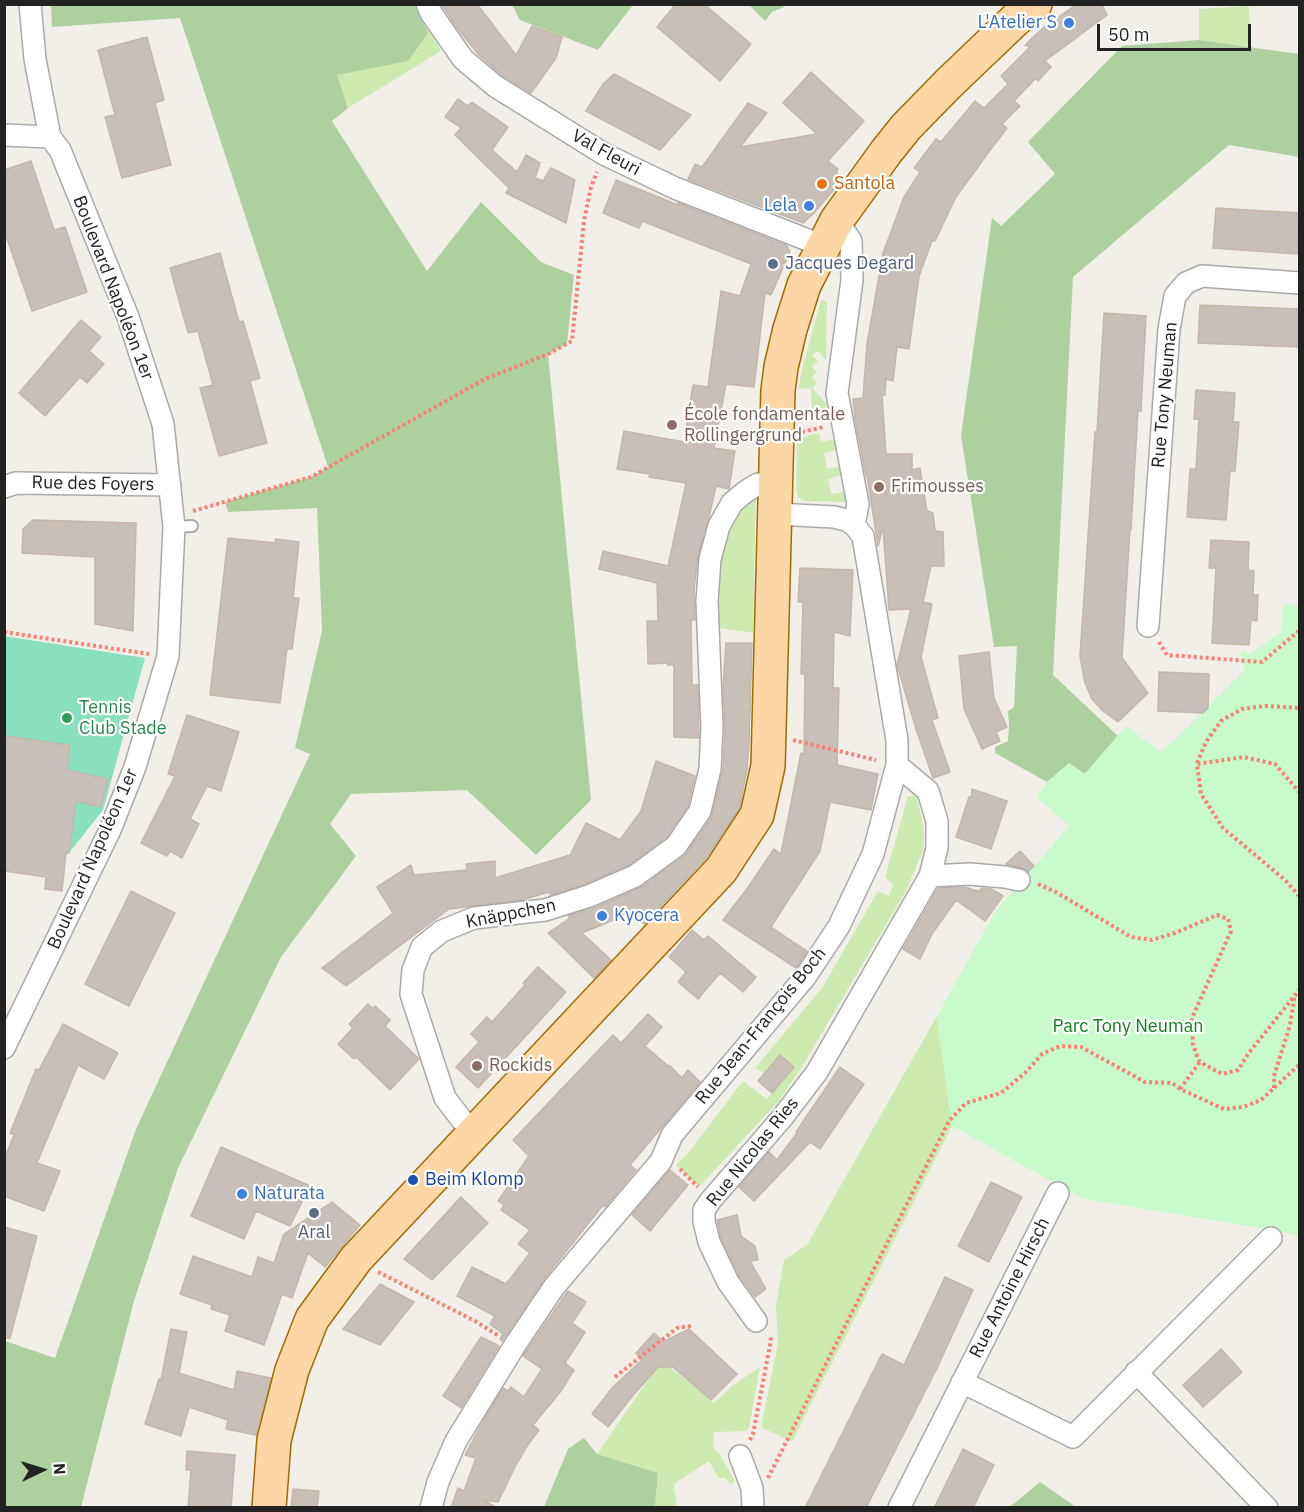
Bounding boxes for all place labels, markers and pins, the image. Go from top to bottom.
place label: L'Atelier S [978,12,1057,34]
marker: L'Atelier S [1062,16,1076,30]
place label: Santola [834,173,895,195]
marker: Santola [815,177,829,191]
place label: Lela [764,195,797,217]
marker: Lela [802,199,816,213]
place label: Jacques Degard [785,253,914,275]
marker: Jacques Degard [766,257,780,271]
place label: École fondamentale Rollingergrund [684,404,845,446]
marker: École fondamentale Rollingergrund [665,418,679,432]
place label: Frimousses [891,476,984,498]
marker: Frimousses [872,480,886,494]
place label: Tennis Club Stade [79,697,167,740]
marker: Tennis Club Stade [60,711,74,725]
place label: Kyocera [614,905,679,927]
marker: Kyocera [595,909,609,923]
place label: Rockids [489,1055,553,1077]
marker: Rockids [470,1059,484,1073]
place label: Beim Klomp [425,1169,524,1191]
marker: Beim Klomp [406,1173,420,1187]
place label: Naturata [254,1183,325,1205]
marker: Naturata [235,1187,249,1201]
marker: Aral [307,1206,321,1220]
place label: Aral [298,1222,330,1244]

